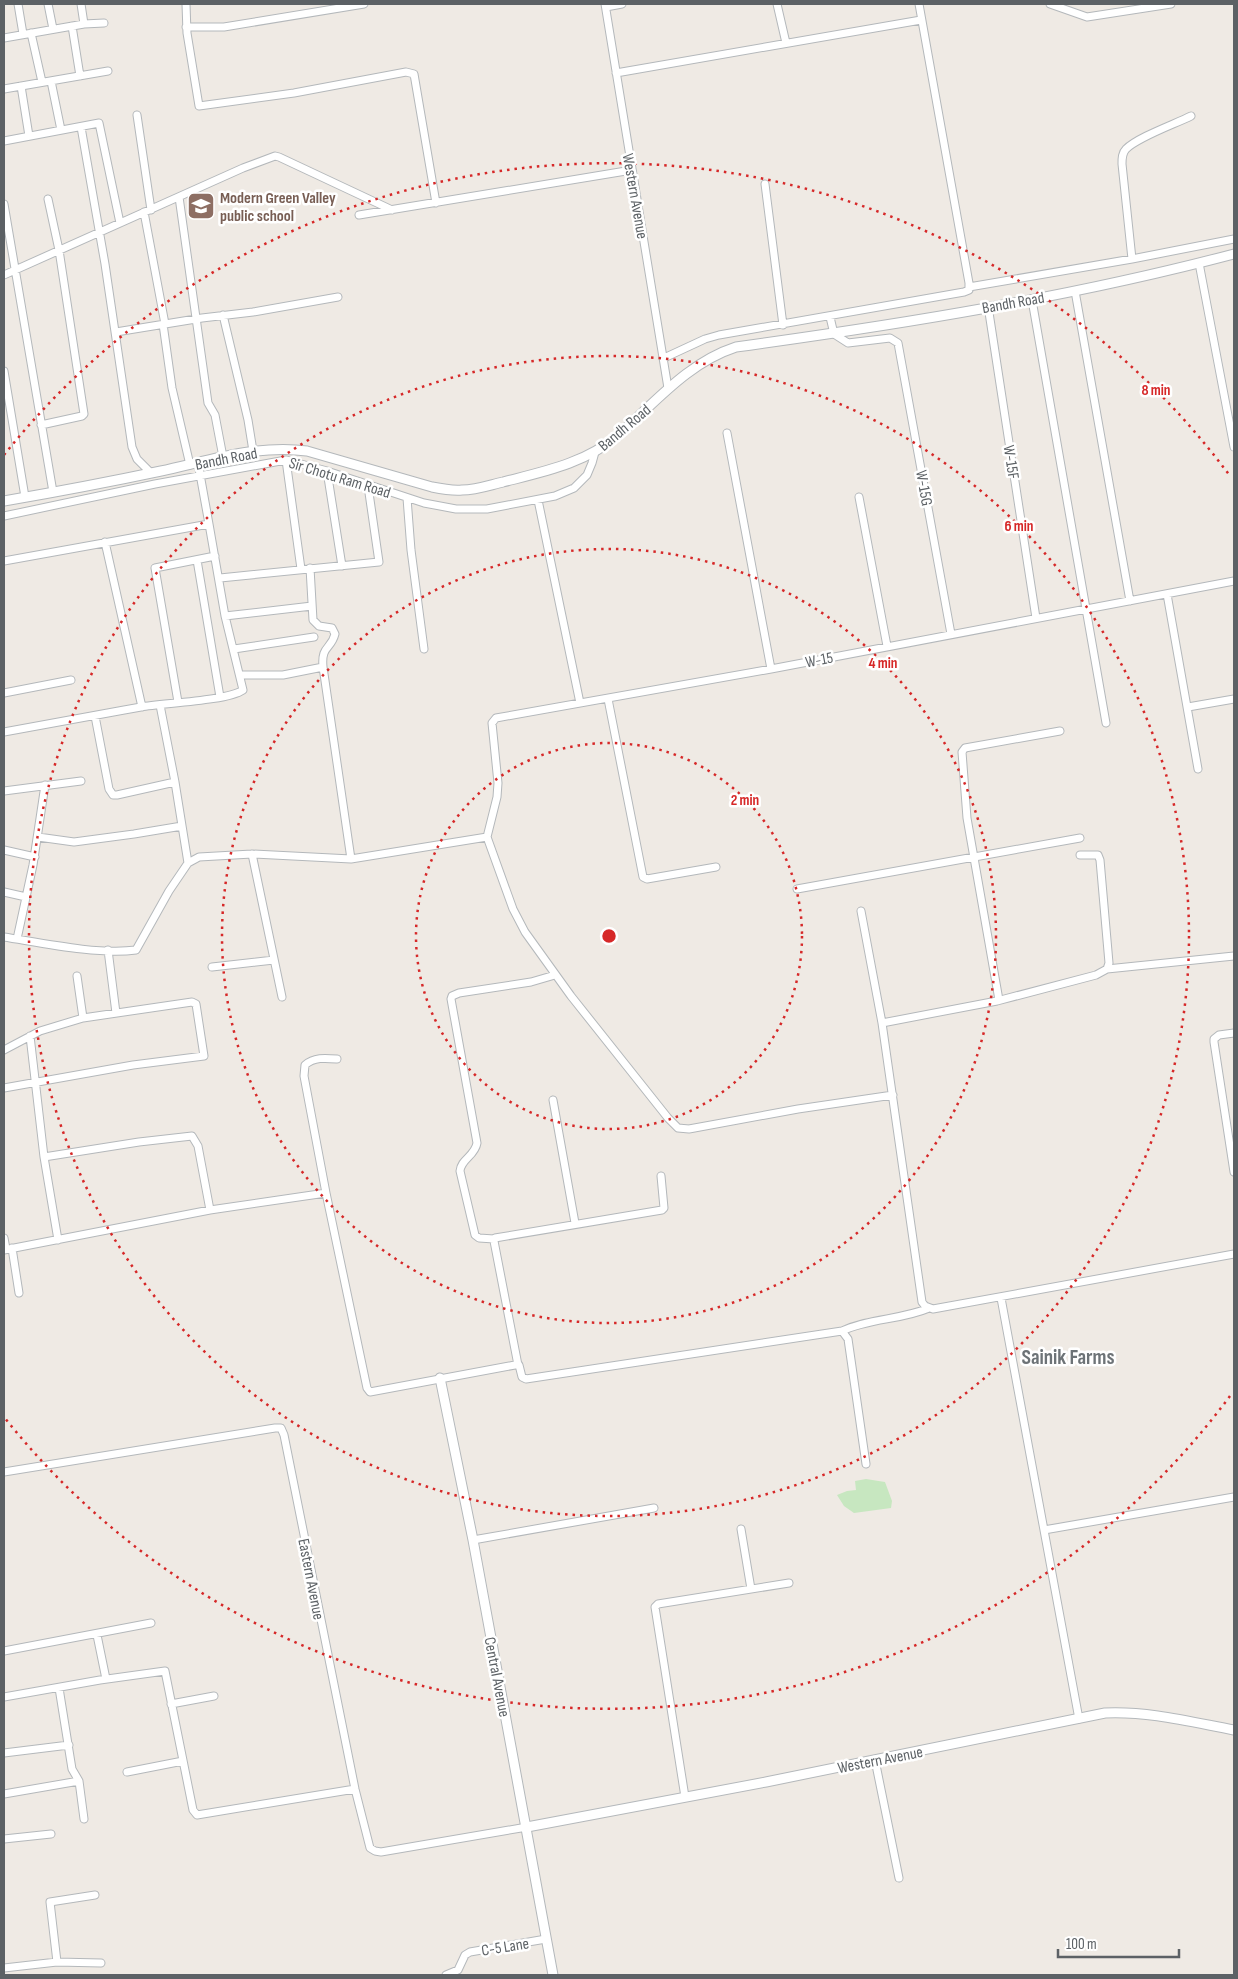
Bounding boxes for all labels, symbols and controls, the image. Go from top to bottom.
street label: Western Avenue [618,152,651,241]
place label: Modern Green Valley public school [220,189,336,226]
school or university icon: Modern Green Valley public school [186,191,216,221]
street label: Bandh Road [981,289,1046,318]
text: 8 min [1141,381,1171,400]
street label: Bandh Road [595,401,655,456]
street label: Bandh Road [194,444,259,475]
street label: W-15F [998,444,1023,481]
street label: Sir Chotu Ram Road [287,454,393,503]
street label: W-15G [911,469,936,508]
text: 6 min [1004,517,1034,536]
street label: W-15 [804,648,835,672]
text: 4 min [869,654,897,673]
text: 2 min [731,791,759,810]
centre of rings [600,927,618,945]
district label: Sainik Farms [1021,1345,1115,1370]
street label: Eastern Avenue [293,1537,328,1622]
street label: Central Avenue [479,1636,514,1719]
street label: Western Avenue [836,1743,925,1778]
scale bar [1058,1926,1179,1958]
street label: C-5 Lane [480,1934,530,1961]
text: 100 m [1066,1935,1097,1954]

